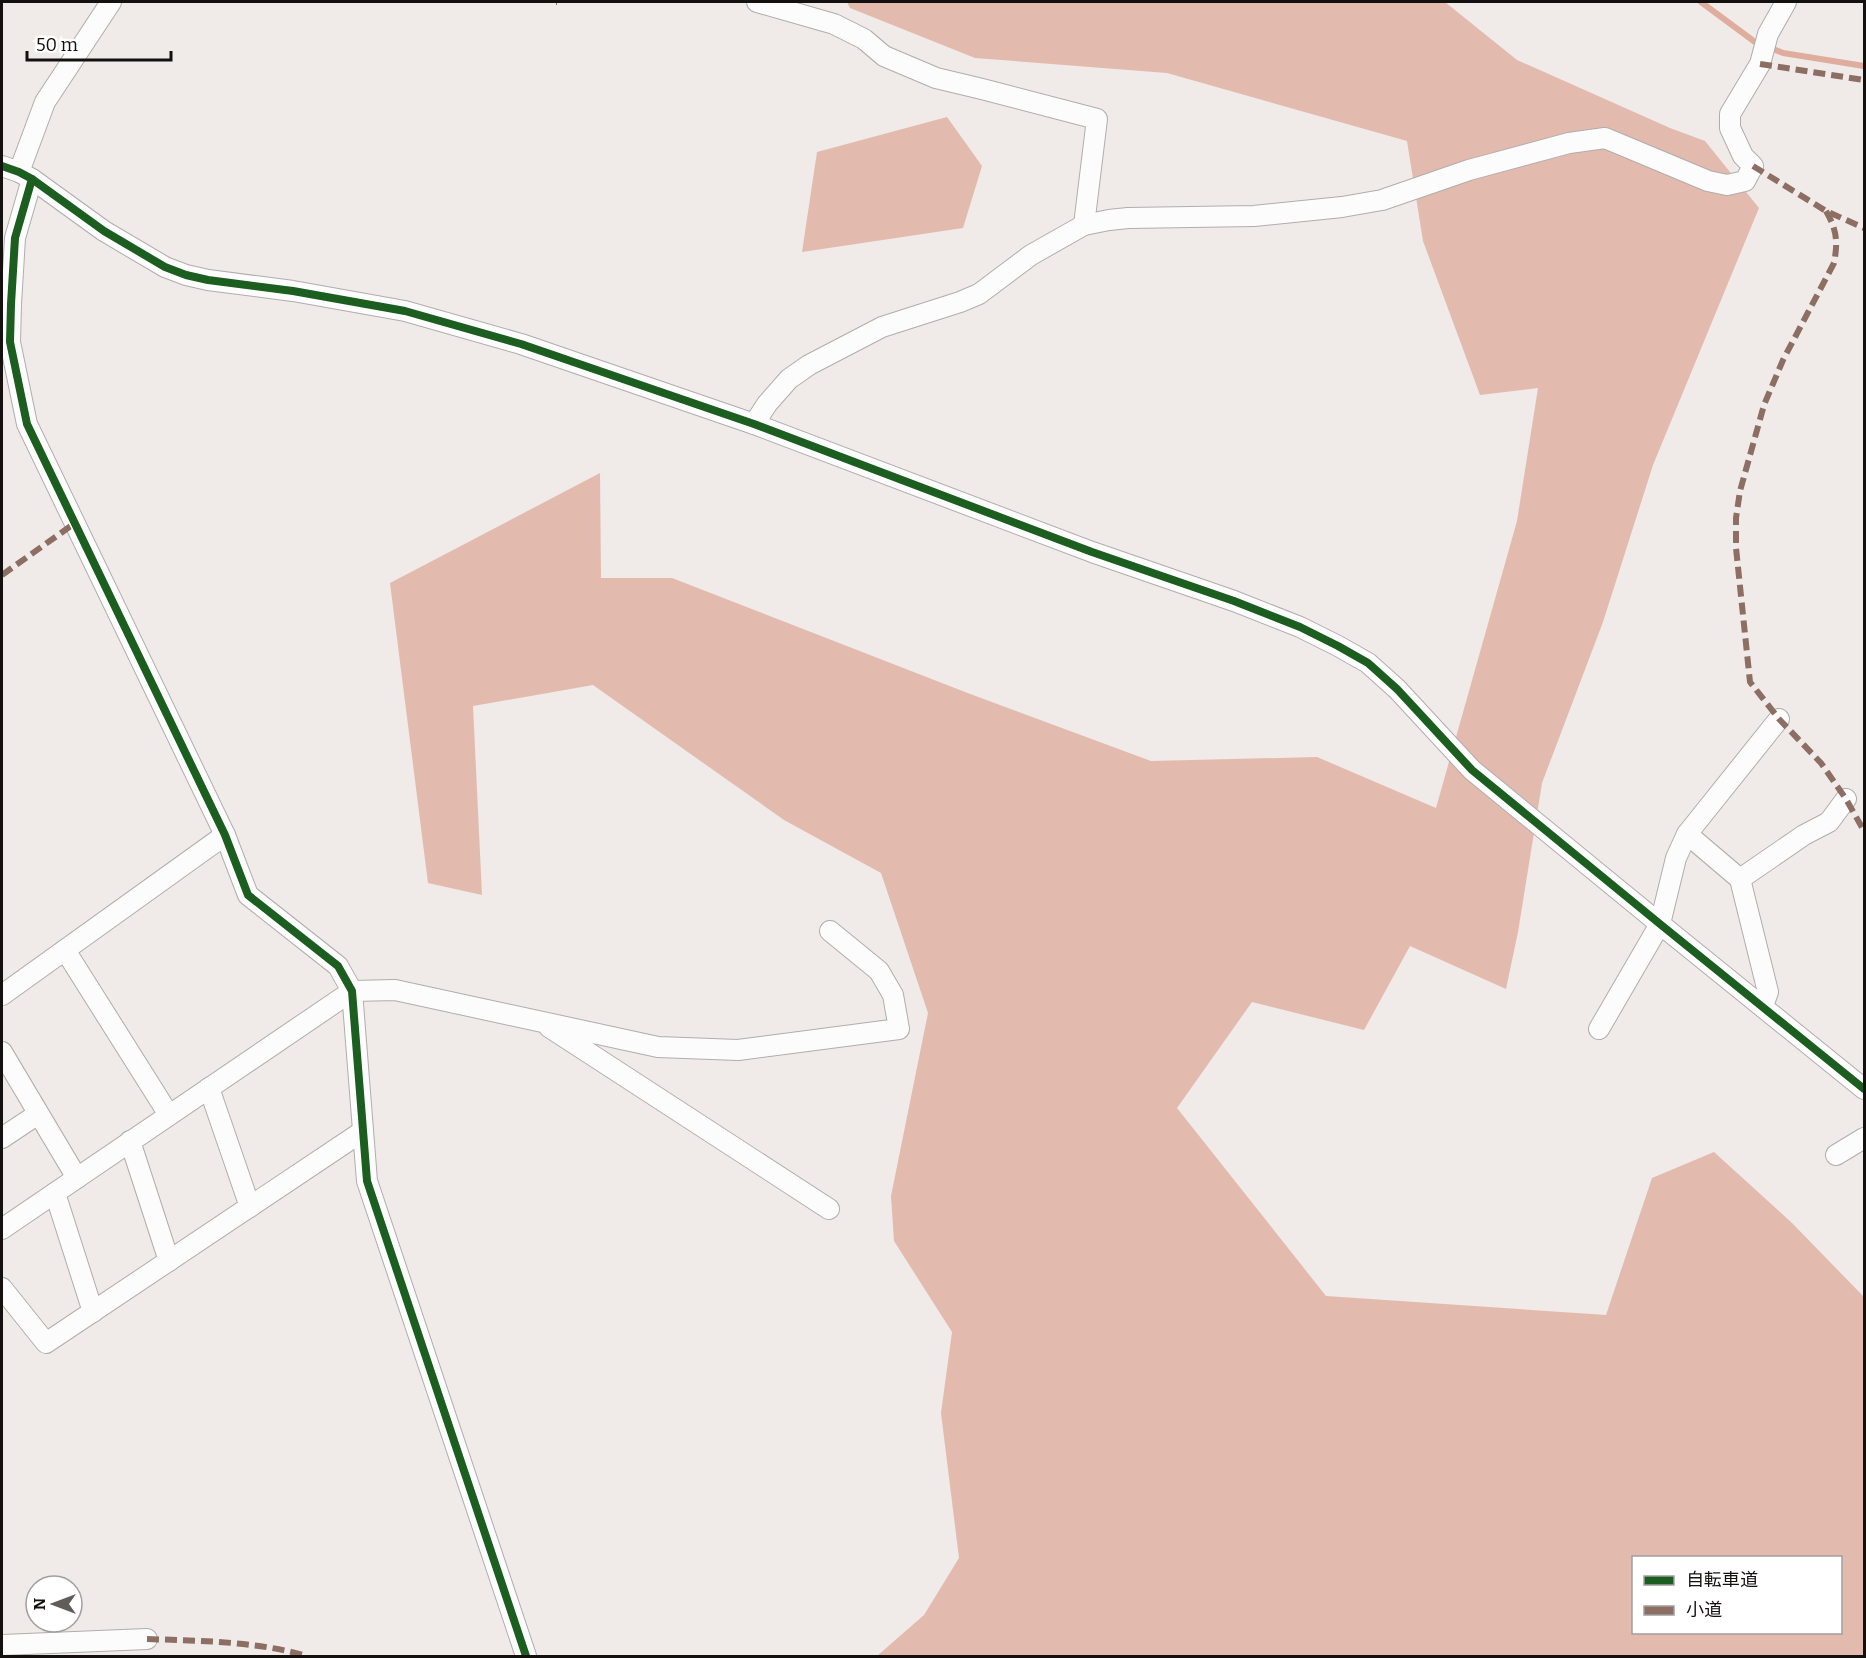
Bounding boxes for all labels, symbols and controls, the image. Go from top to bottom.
scale bar [27,24,171,62]
text: 50 m [36,34,78,56]
legend [1632,1556,1842,1634]
text: 自転車道 [1686,1569,1758,1591]
north arrow [24,1574,84,1634]
text: N [30,1598,49,1610]
text: 小道 [1686,1599,1722,1621]

